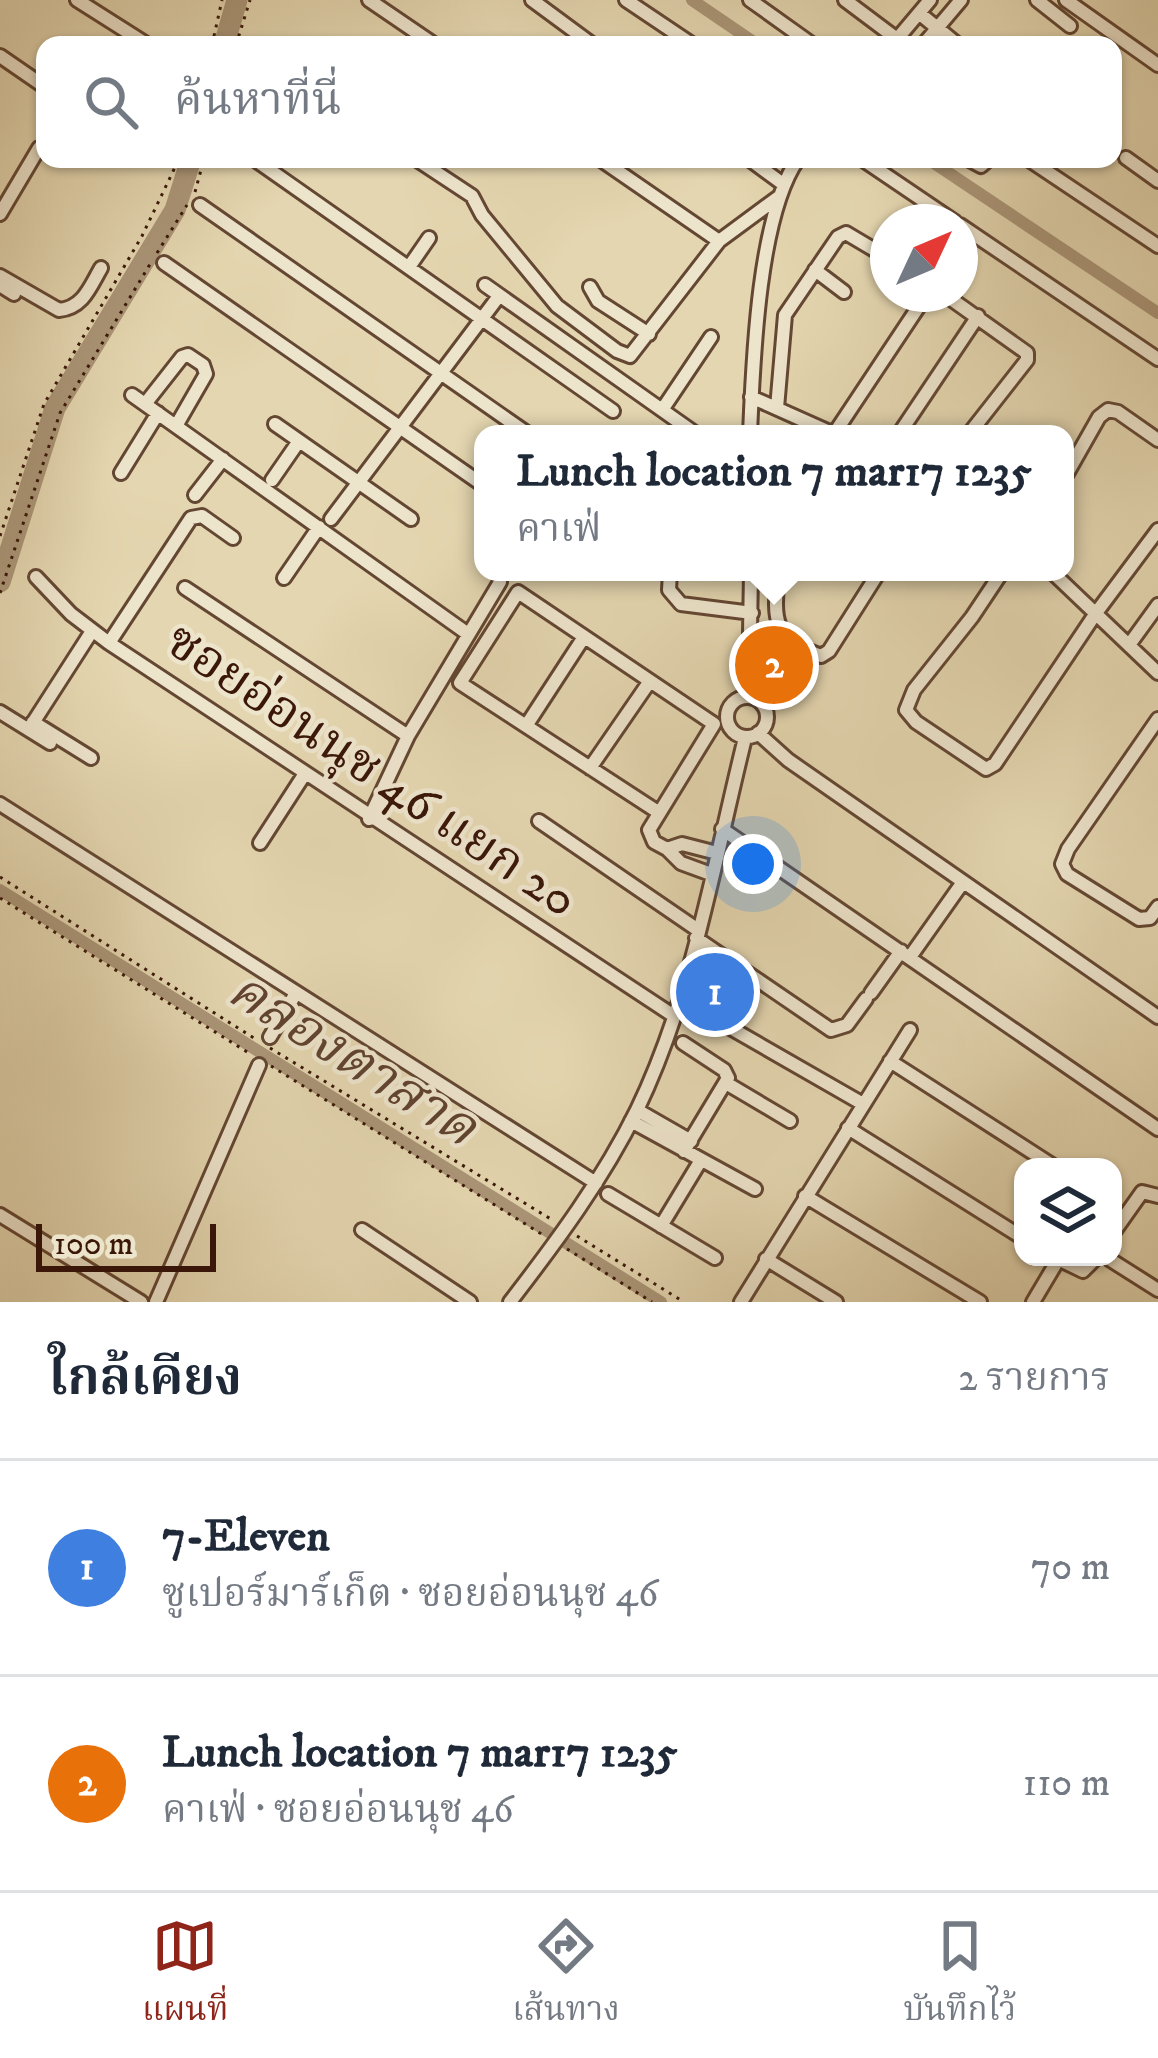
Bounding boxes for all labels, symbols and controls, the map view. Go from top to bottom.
search box [36,36,1122,168]
icon: search [78,69,144,135]
text: ค้นหาที่นี่ [174,73,342,129]
north arrow [870,204,978,312]
popup [474,425,1074,581]
text: Lunch location 7 mar17 1235 [516,444,1032,500]
text: คาเฟ่ [516,505,601,554]
street label: ซอยอ่อนนุช 46 แยก 20 [153,609,589,933]
pin: 2 [735,620,813,710]
your location [723,834,783,894]
pin: 1 [676,947,754,1037]
water label: คลองตาสาด [215,957,490,1163]
map controls [1014,1158,1122,1266]
button: layers [1014,1158,1122,1266]
scale bar [36,1218,216,1271]
text: 100 m [54,1224,133,1265]
text: ใกล้เคียง [48,1347,242,1411]
text: 2 รายการ [958,1354,1110,1403]
text: 7-Eleven [162,1509,330,1565]
text: 1 [80,1543,94,1592]
text: 70 m [1031,1543,1110,1592]
text: ซูเปอร์มาร์เก็ต · ซอยอ่อนนุช 46 [162,1570,658,1619]
text: Lunch location 7 mar17 1235 [162,1725,678,1781]
text: 2 [77,1759,97,1808]
text: 110 m [1023,1759,1110,1808]
text: คาเฟ่ · ซอยอ่อนนุช 46 [162,1786,514,1835]
tab: แผนที่ [142,1913,228,2038]
tab: เส้นทาง [512,1913,620,2038]
tab: บันทึกไว้ [904,1913,1016,2038]

